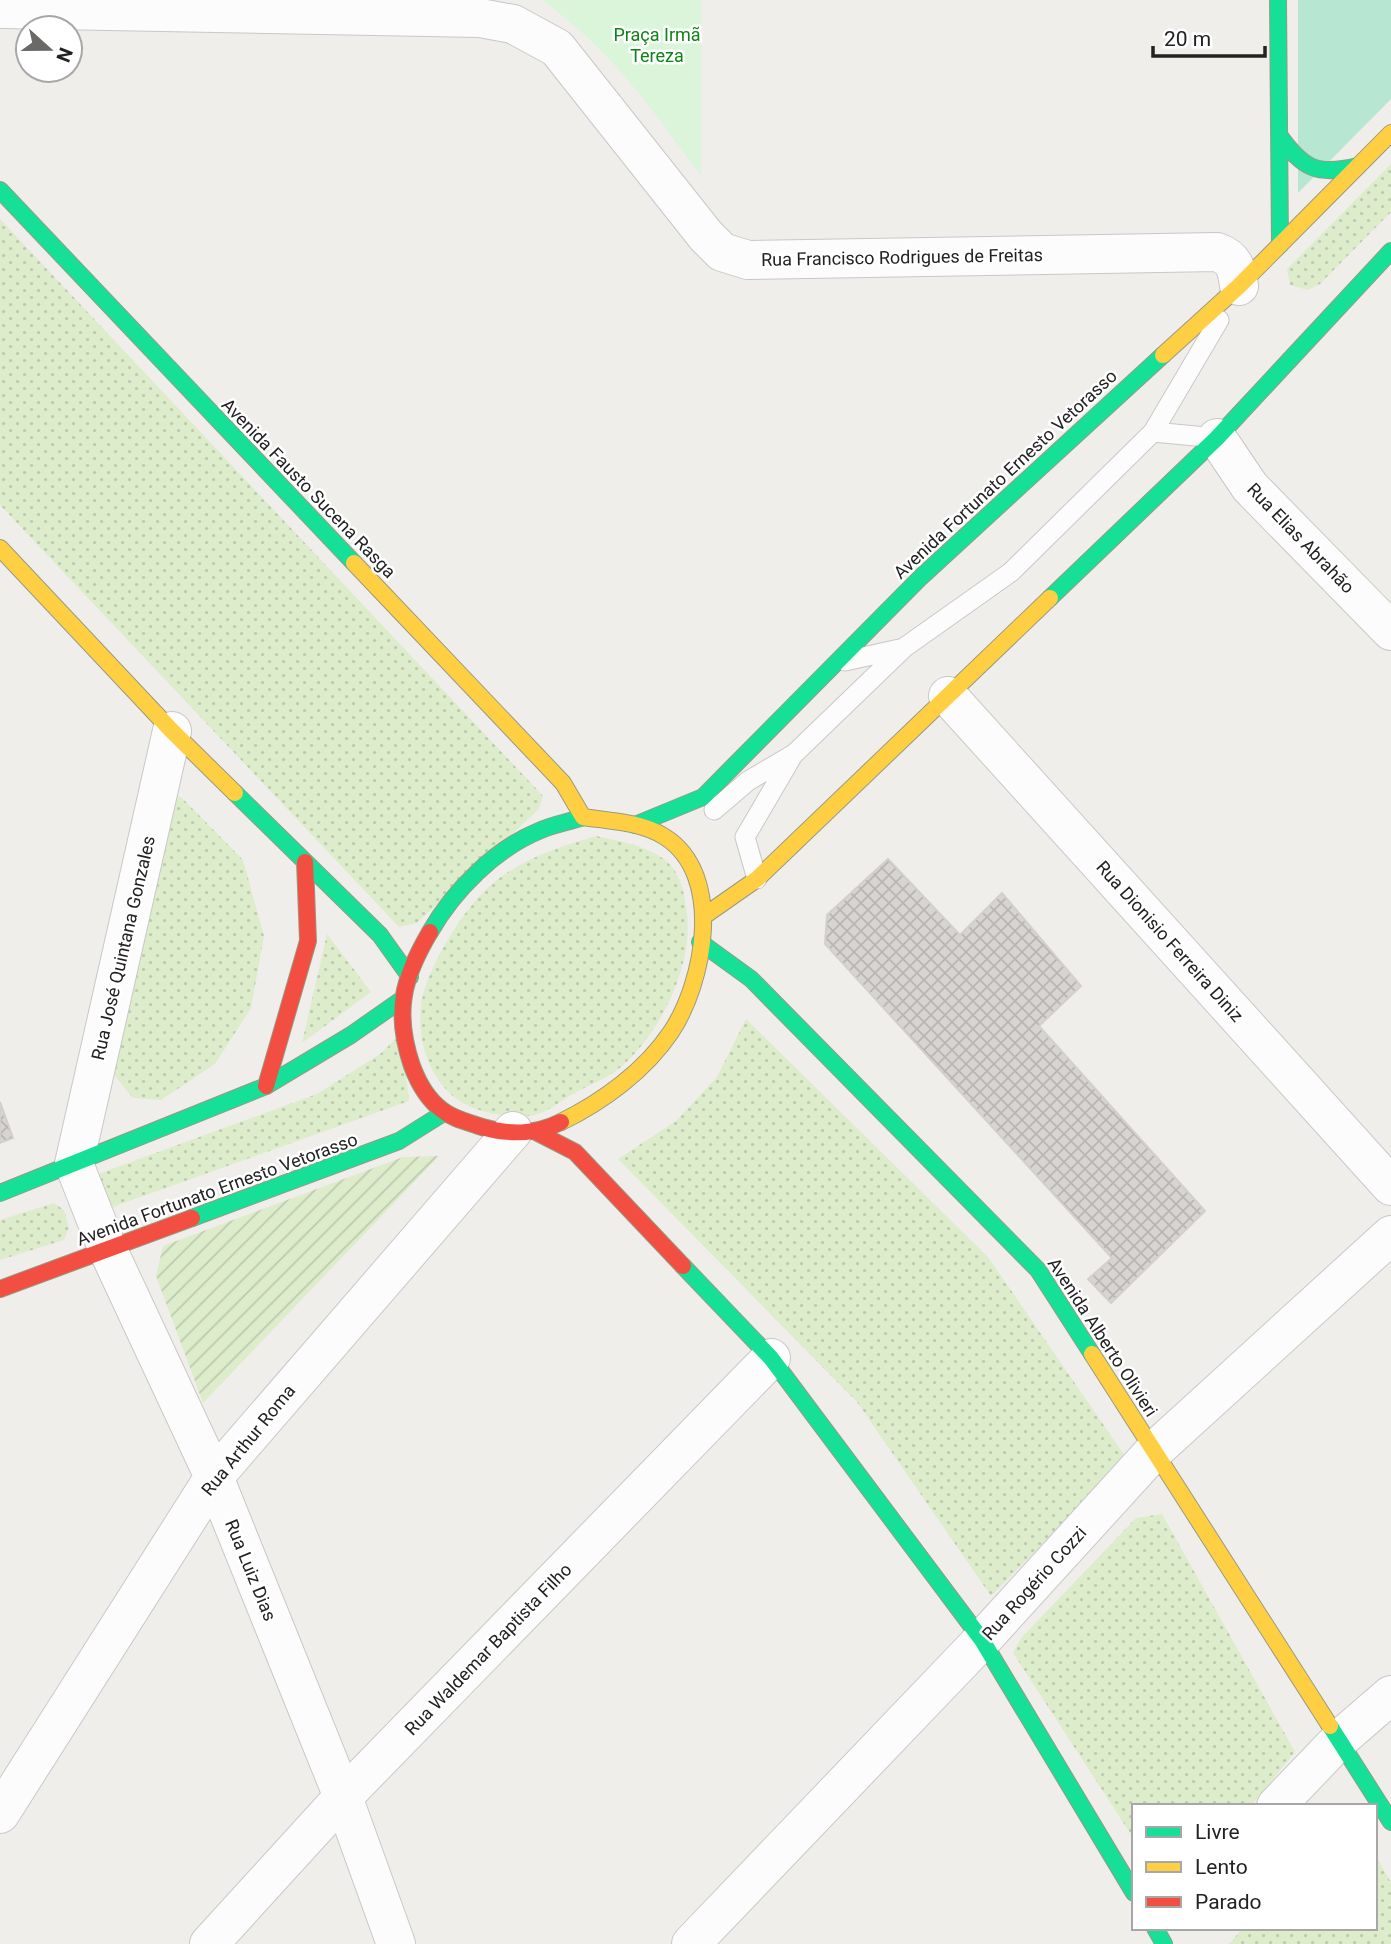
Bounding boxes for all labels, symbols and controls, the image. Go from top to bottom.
north arrow [14,14,84,84]
scale bar [1153,14,1265,58]
park label: Praça Irmã Tereza [613,24,701,66]
text: 20 m [1164,27,1211,51]
text: N [51,45,78,65]
street label: Rua Francisco Rodrigues de Freitas [761,244,1043,270]
street label: Avenida Fortunato Ernesto Vetorasso [889,365,1121,583]
street label: Avenida Fausto Sucena Rasga [218,394,400,582]
street label: Rua Elias Abrahão [1243,478,1359,598]
street label: Rua José Quintana Gonzales [87,834,159,1062]
street label: Rua Dionisio Ferreira Diniz [1092,856,1248,1026]
street label: Avenida Fortunato Ernesto Vetorasso [74,1128,360,1250]
street label: Avenida Alberto Olivieri [1044,1254,1162,1420]
street label: Rua Arthur Roma [197,1380,299,1500]
street label: Rua Luiz Dias [221,1516,281,1624]
street label: Rua Rogério Cozzi [977,1522,1091,1644]
street label: Rua Waldemar Baptista Filho [400,1559,576,1739]
legend [1132,1804,1377,1930]
text: Livre [1195,1820,1240,1844]
text: Lento [1195,1855,1248,1879]
text: Parado [1195,1890,1262,1914]

